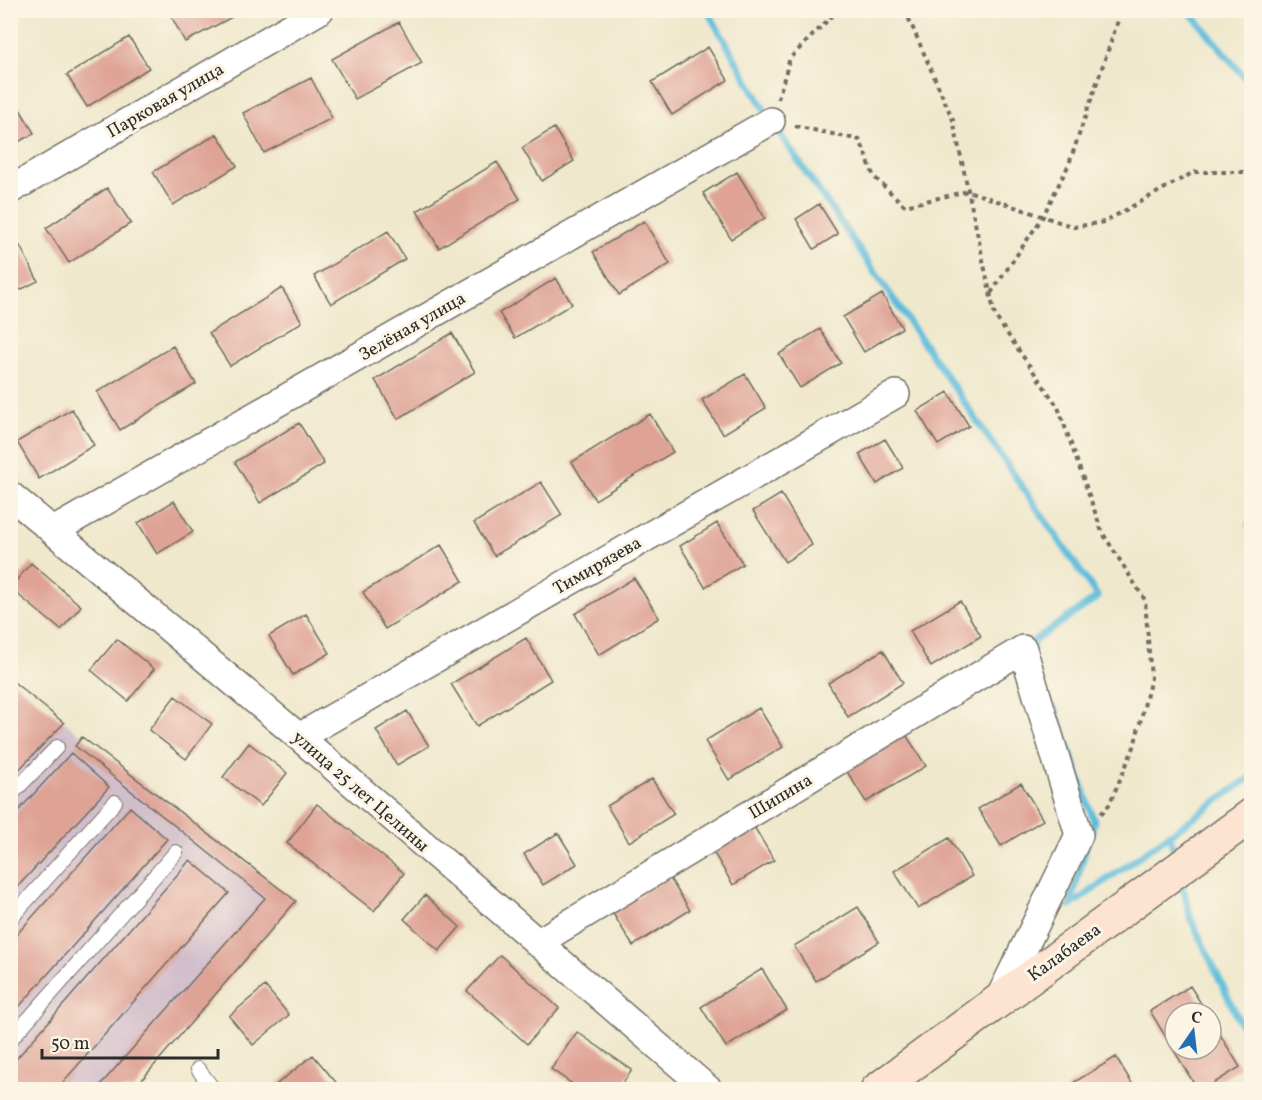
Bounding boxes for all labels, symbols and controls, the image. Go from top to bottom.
street label: Парковая улица [102,58,229,145]
street label: Зелёная улица [355,287,471,368]
street label: Тимирязева [549,531,646,602]
street label: улица 25 лет Целины [286,726,434,859]
street label: Шипина [744,768,817,826]
street label: Калабаева [1023,918,1107,988]
north arrow [1163,1001,1223,1061]
text: С [1188,1006,1204,1030]
scale bar [42,1022,218,1060]
text: 50 m [51,1032,90,1057]

